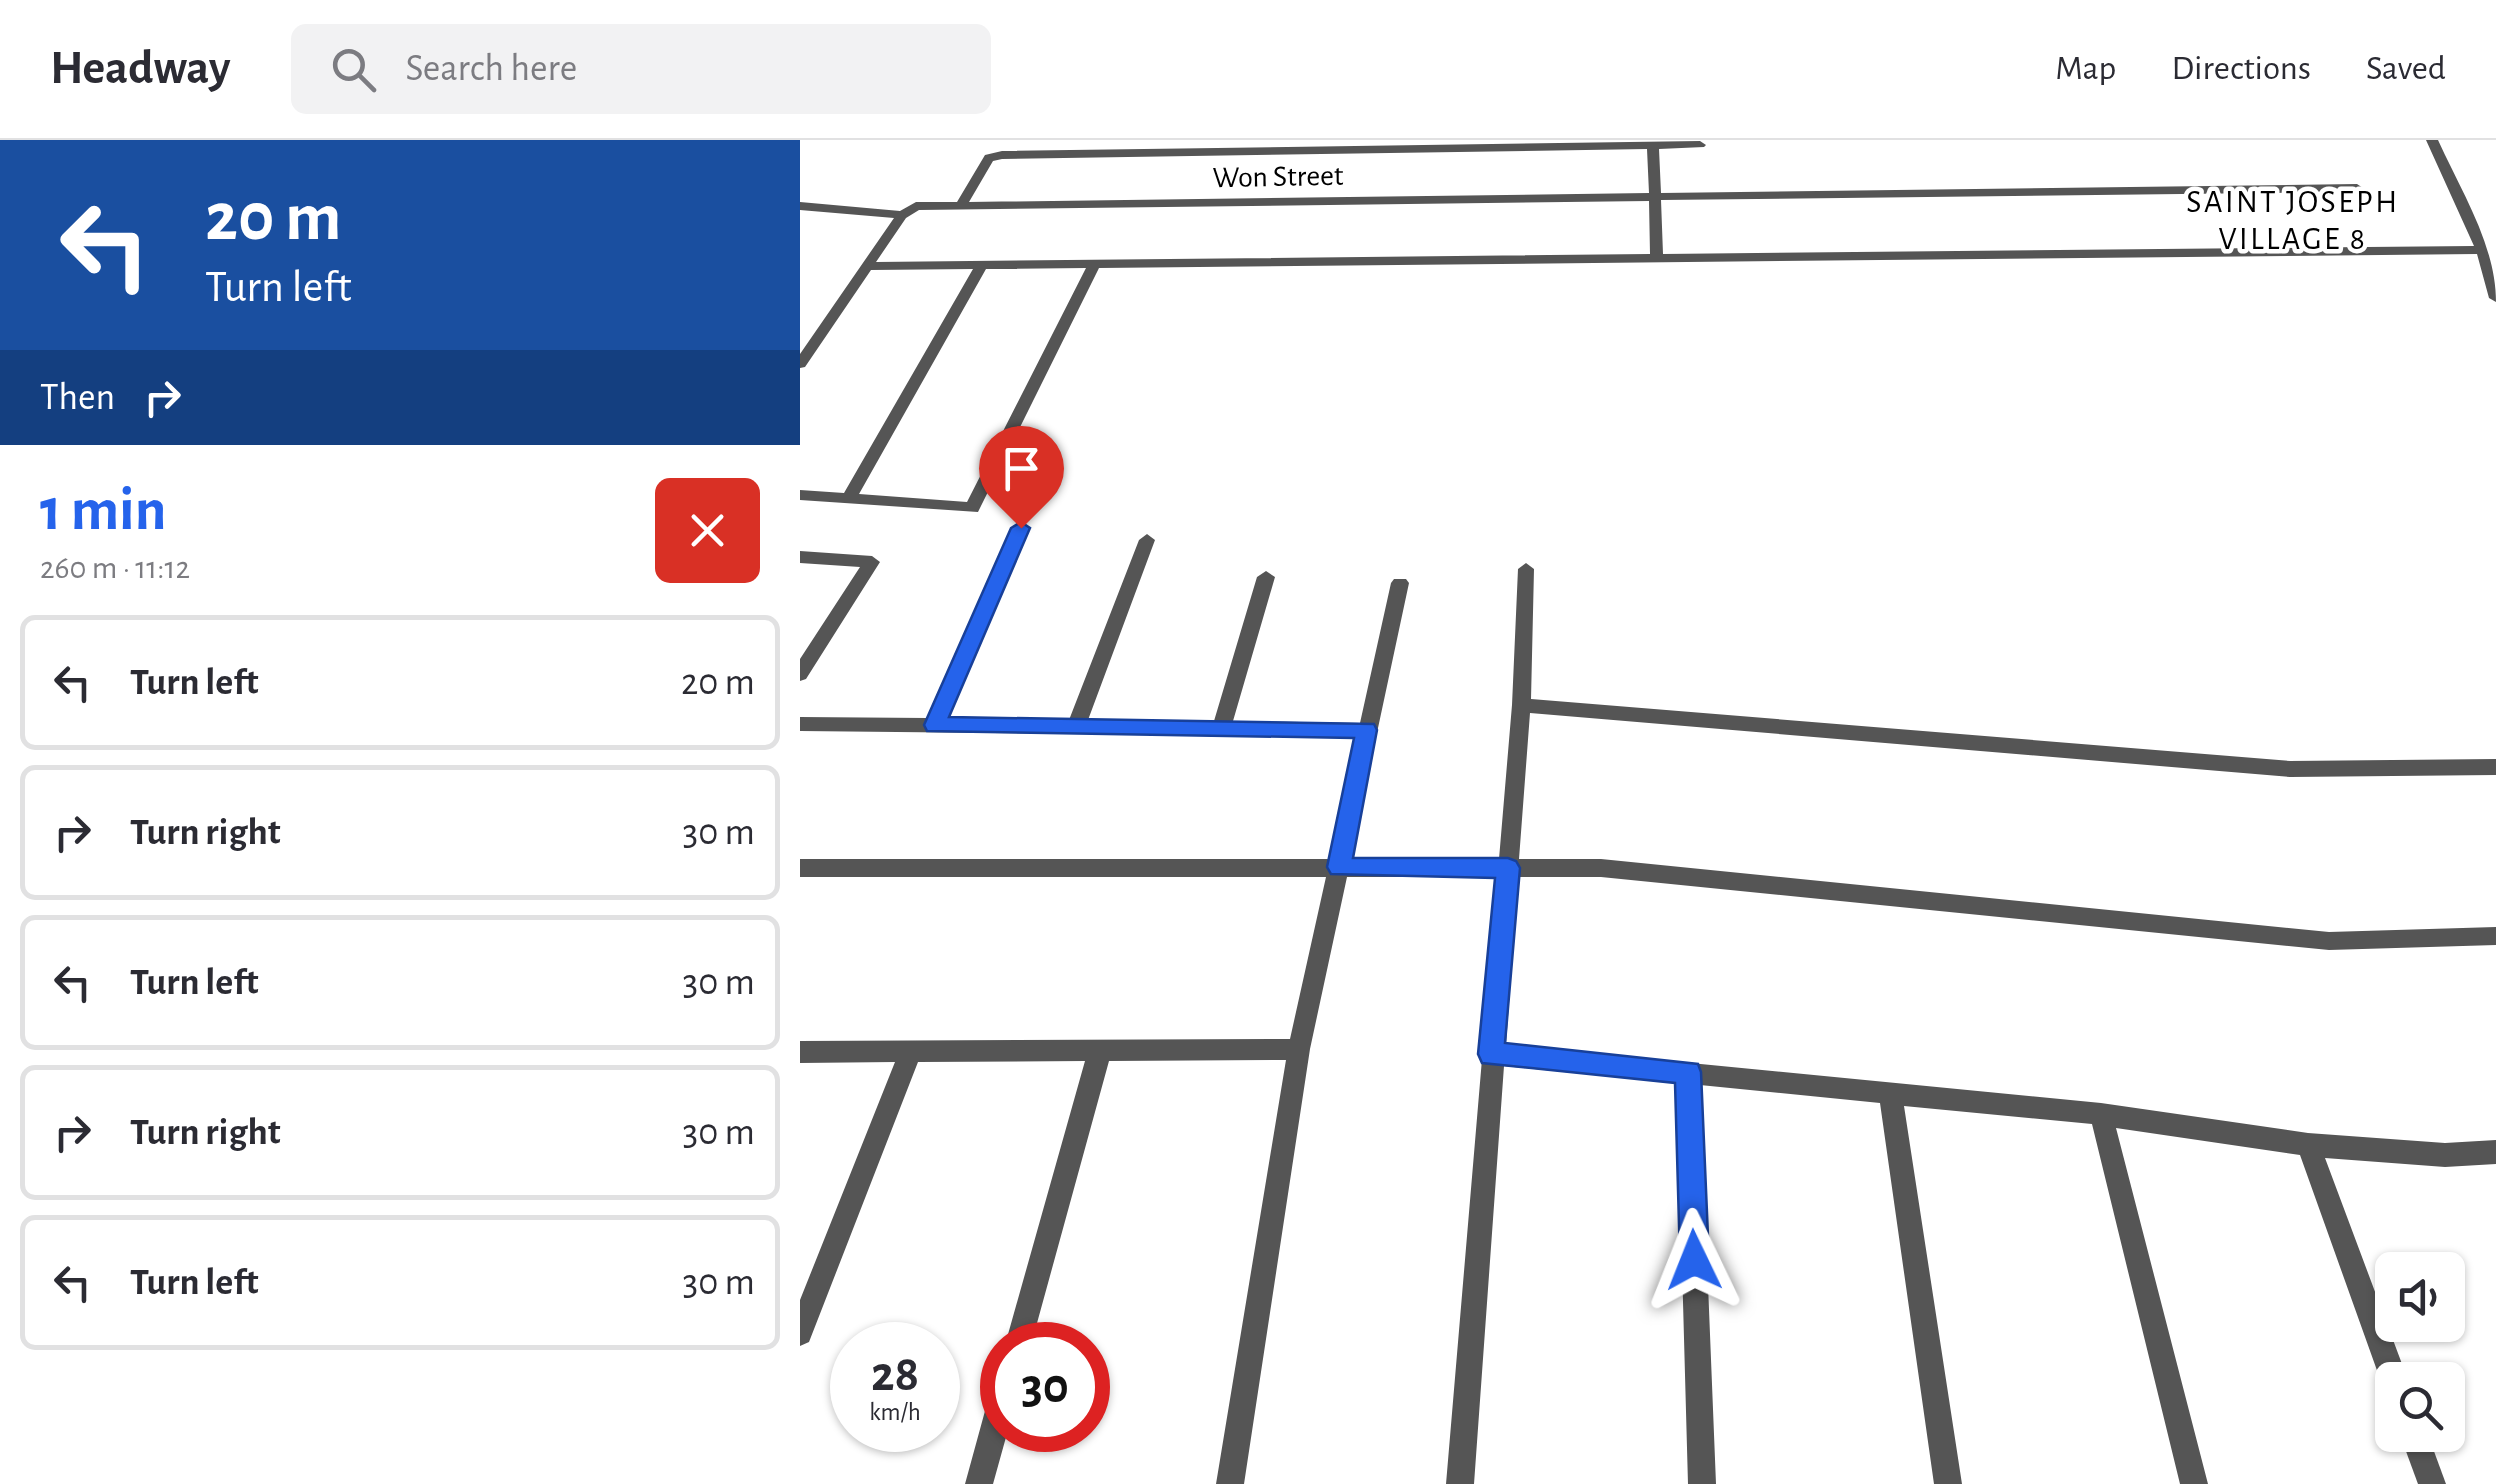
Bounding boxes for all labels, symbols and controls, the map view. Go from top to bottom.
search box [291,24,991,114]
icon: search [326,42,381,97]
text: Headway [50,45,231,93]
text: Search here [406,50,577,88]
text: Map [2055,51,2116,86]
text: Directions [2171,51,2311,86]
text: Saved [2366,51,2446,86]
street label: Won Street [1212,161,1344,193]
icon: left [40,180,170,310]
text: 20 m [205,183,342,253]
district label: SAINT JOSEPH VILLAGE 8 [2186,186,2400,255]
text: Turn left [205,265,352,310]
icon: right [135,370,190,425]
text: Then [40,379,115,417]
pin [979,426,1064,529]
icon: arrive [994,441,1049,496]
button: close [655,478,760,583]
text: 1 min [40,481,166,541]
text: 260 m · 11:12 [40,552,190,584]
icon: left [45,655,100,710]
text: Turn left [130,664,258,702]
text: 20 m [681,664,755,702]
icon: right [45,805,100,860]
text: Turn right [130,814,280,852]
text: 30 m [683,814,755,852]
icon: left [45,955,100,1010]
text: Turn left [130,964,258,1002]
text: 30 m [683,964,755,1002]
icon: right [45,1105,100,1160]
text: Turn right [130,1114,280,1152]
text: 30 m [683,1114,755,1152]
position arrow [1642,1208,1746,1312]
map controls [2375,1252,2465,1452]
button: sound [2375,1252,2465,1342]
icon: left [45,1255,100,1310]
text: Turn left [130,1264,258,1302]
text: 30 m [683,1264,755,1302]
speed limit sign: 30 [980,1322,1110,1452]
text: 28 [871,1350,919,1400]
button: search [2375,1362,2465,1452]
text: km/h [869,1400,921,1425]

